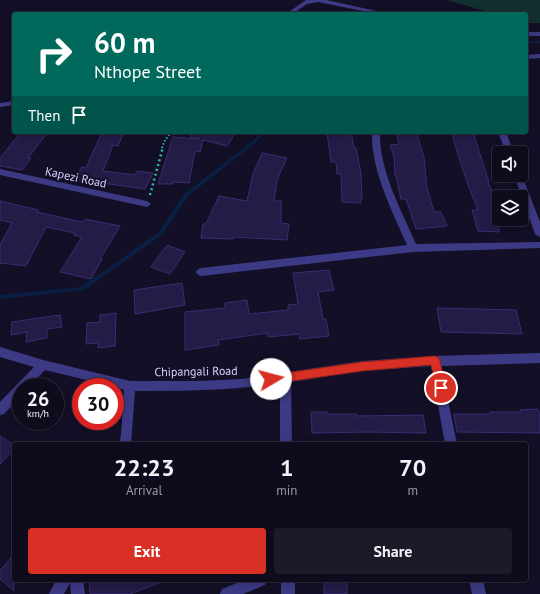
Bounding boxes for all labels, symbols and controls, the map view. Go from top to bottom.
text: 60 m [94,24,155,61]
icon: right [28,28,80,80]
text: Nthope Street [94,60,201,83]
icon: arrive [68,104,90,126]
text: Then [28,106,60,125]
map controls [492,146,528,226]
button: sound [492,146,528,182]
street label: Kapezi Road [44,163,108,191]
button: layers [492,190,528,226]
position arrow [250,358,292,400]
street label: Chipangali Road [154,363,238,379]
pin [424,371,458,405]
icon: arrive [430,377,452,399]
speed limit sign: 30 [72,378,124,430]
text: 26 [27,386,49,412]
text: km/h [27,407,49,420]
text: 22:23 [114,452,175,483]
text: 1 [280,452,294,483]
text: 70 [399,452,426,483]
text: Arrival [126,482,162,499]
text: min [276,482,297,499]
text: m [407,482,418,499]
button: Exit [28,528,266,574]
button: Share [274,528,512,574]

